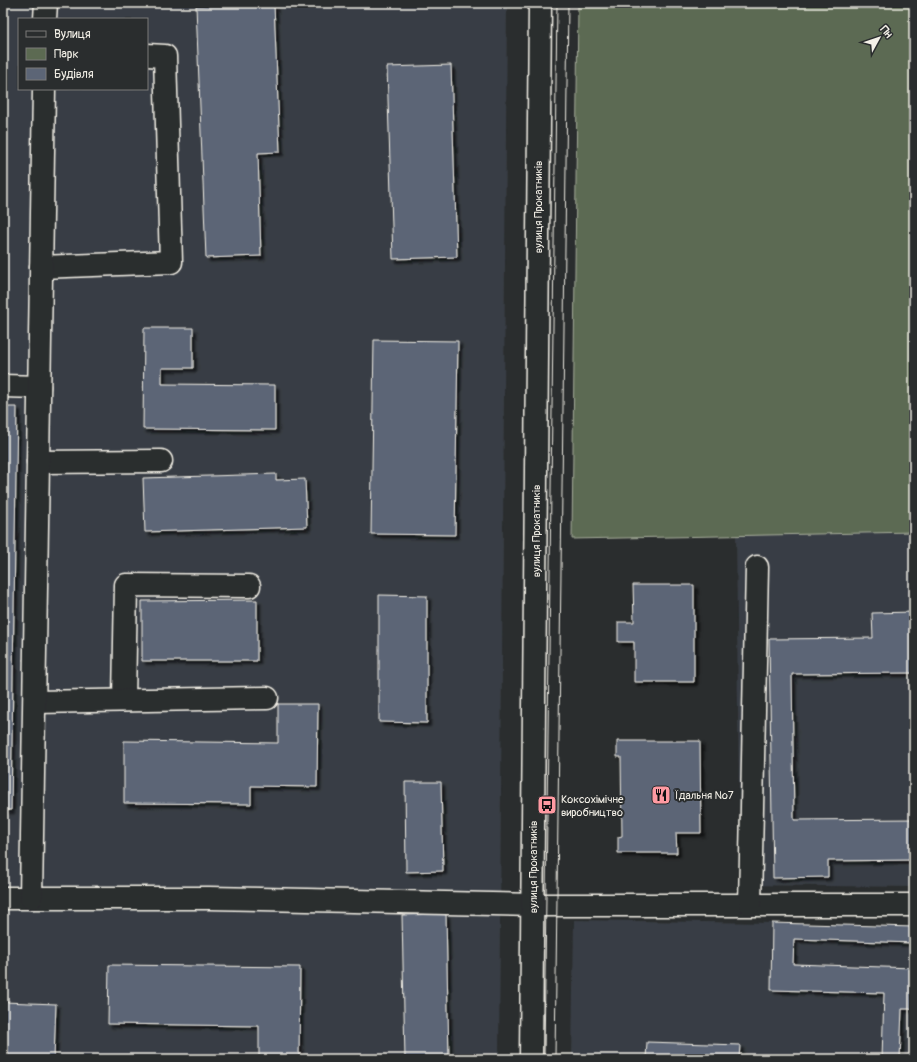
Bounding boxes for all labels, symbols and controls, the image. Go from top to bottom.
legend [18,18,148,90]
north arrow [859,18,899,58]
text: Пн [877,23,895,41]
text: Вулиця [54,27,91,42]
text: Парк [54,47,79,62]
text: Будівля [54,67,94,82]
street label: вулиця Прокатників [532,161,545,253]
street label: вулиця Прокатників [530,485,543,577]
restaurant icon: Їдальня №7 [650,784,672,806]
place label: Їдальня №7 [675,789,734,802]
place label: Коксохімічне виробництво [561,793,624,819]
bus stop icon: Коксохімічне виробництво [536,794,558,816]
street label: вулиця Прокатників [527,821,540,913]

